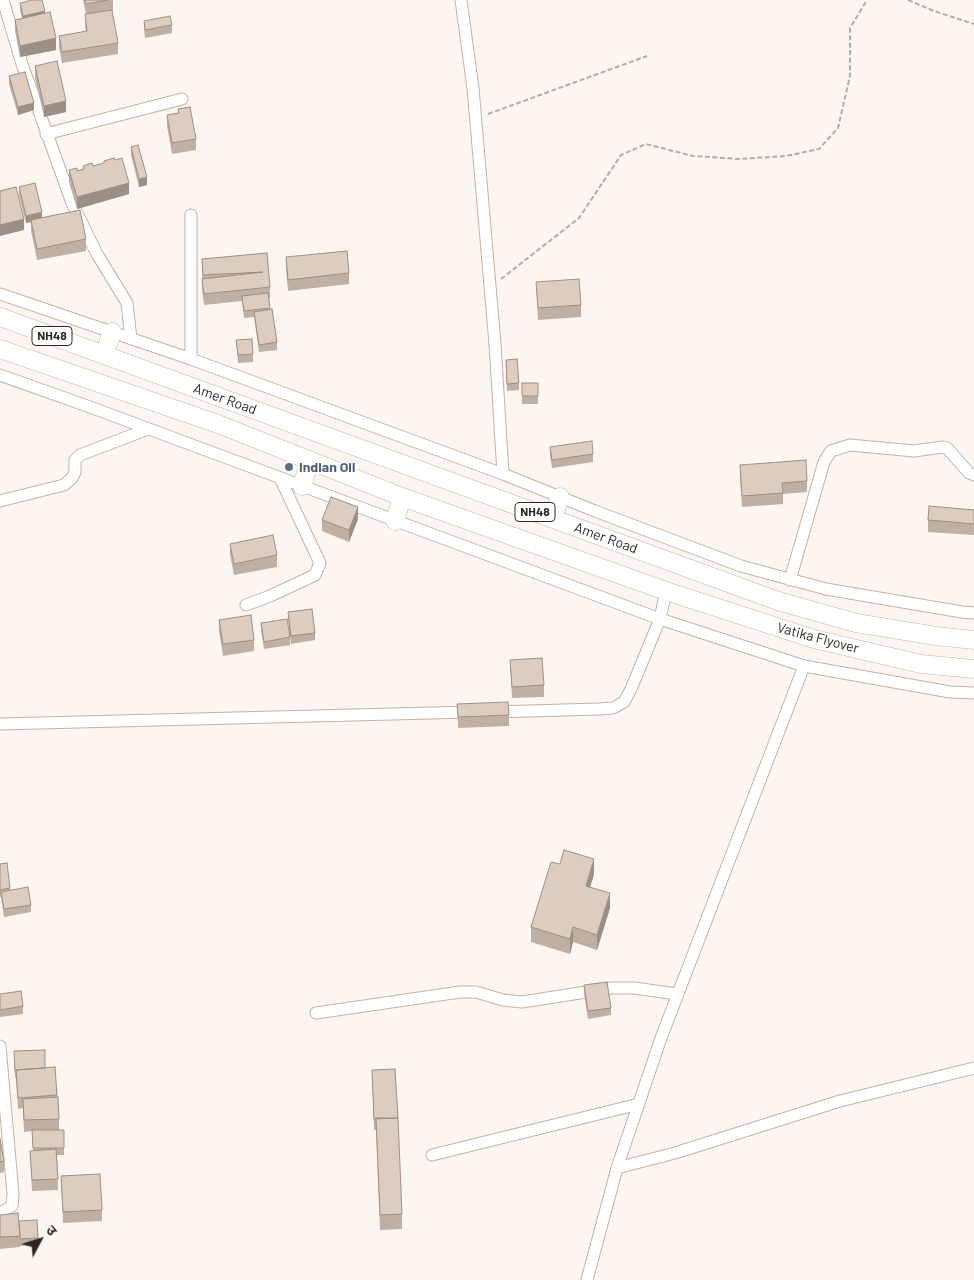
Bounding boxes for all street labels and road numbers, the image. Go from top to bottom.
road number: NH48 [32,326,72,346]
street label: Amer Road [191,380,259,418]
road number: NH48 [515,502,555,522]
street label: Amer Road [572,519,640,557]
street label: Vatika Flyover [775,619,861,657]

